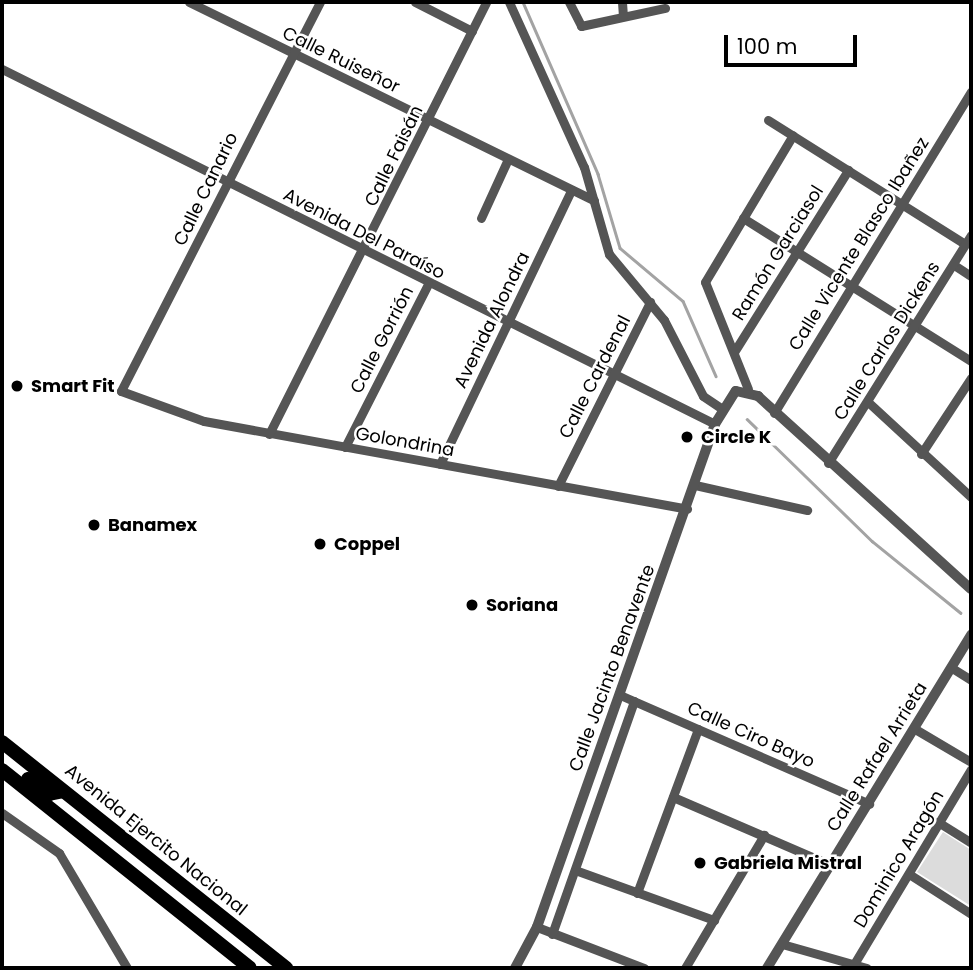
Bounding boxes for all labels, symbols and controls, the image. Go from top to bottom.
scale bar [728,21,861,65]
street label: Calle Ruiseñor [279,22,403,98]
text: 100 m [737,32,797,61]
street label: Calle Faisán [360,102,428,210]
street label: Calle Canario [169,129,243,249]
street label: Calle Vicente Blasco Ibañez [784,133,934,355]
street label: Ramón Garciasol [728,181,828,325]
street label: Avenida Del Paraíso [280,184,448,284]
street label: Avenida Alondra [450,248,534,392]
street label: Calle Carlos Dickens [829,258,945,424]
street label: Calle Gorrión [346,283,418,397]
street label: Calle Cardenal [555,312,635,442]
place label: Smart Fit [31,375,115,397]
marker: Smart Fit [9,378,25,394]
street label: Golondrina [354,423,456,461]
place label: Circle K [701,426,771,448]
marker: Circle K [679,429,695,445]
place label: Banamex [108,514,197,536]
marker: Banamex [86,517,102,533]
place label: Coppel [334,533,400,555]
marker: Coppel [312,536,328,552]
street label: Calle Jacinto Benavente [564,562,660,774]
place label: Soriana [486,594,558,616]
marker: Soriana [464,597,480,613]
street label: Calle Rafael Arrieta [822,678,932,836]
street label: Calle Ciro Bayo [684,697,818,773]
street label: Avenida Ejercito Nacional [61,760,251,920]
street label: Dominico Aragón [849,786,949,932]
place label: Gabriela Mistral [714,852,862,874]
marker: Gabriela Mistral [692,855,708,871]

